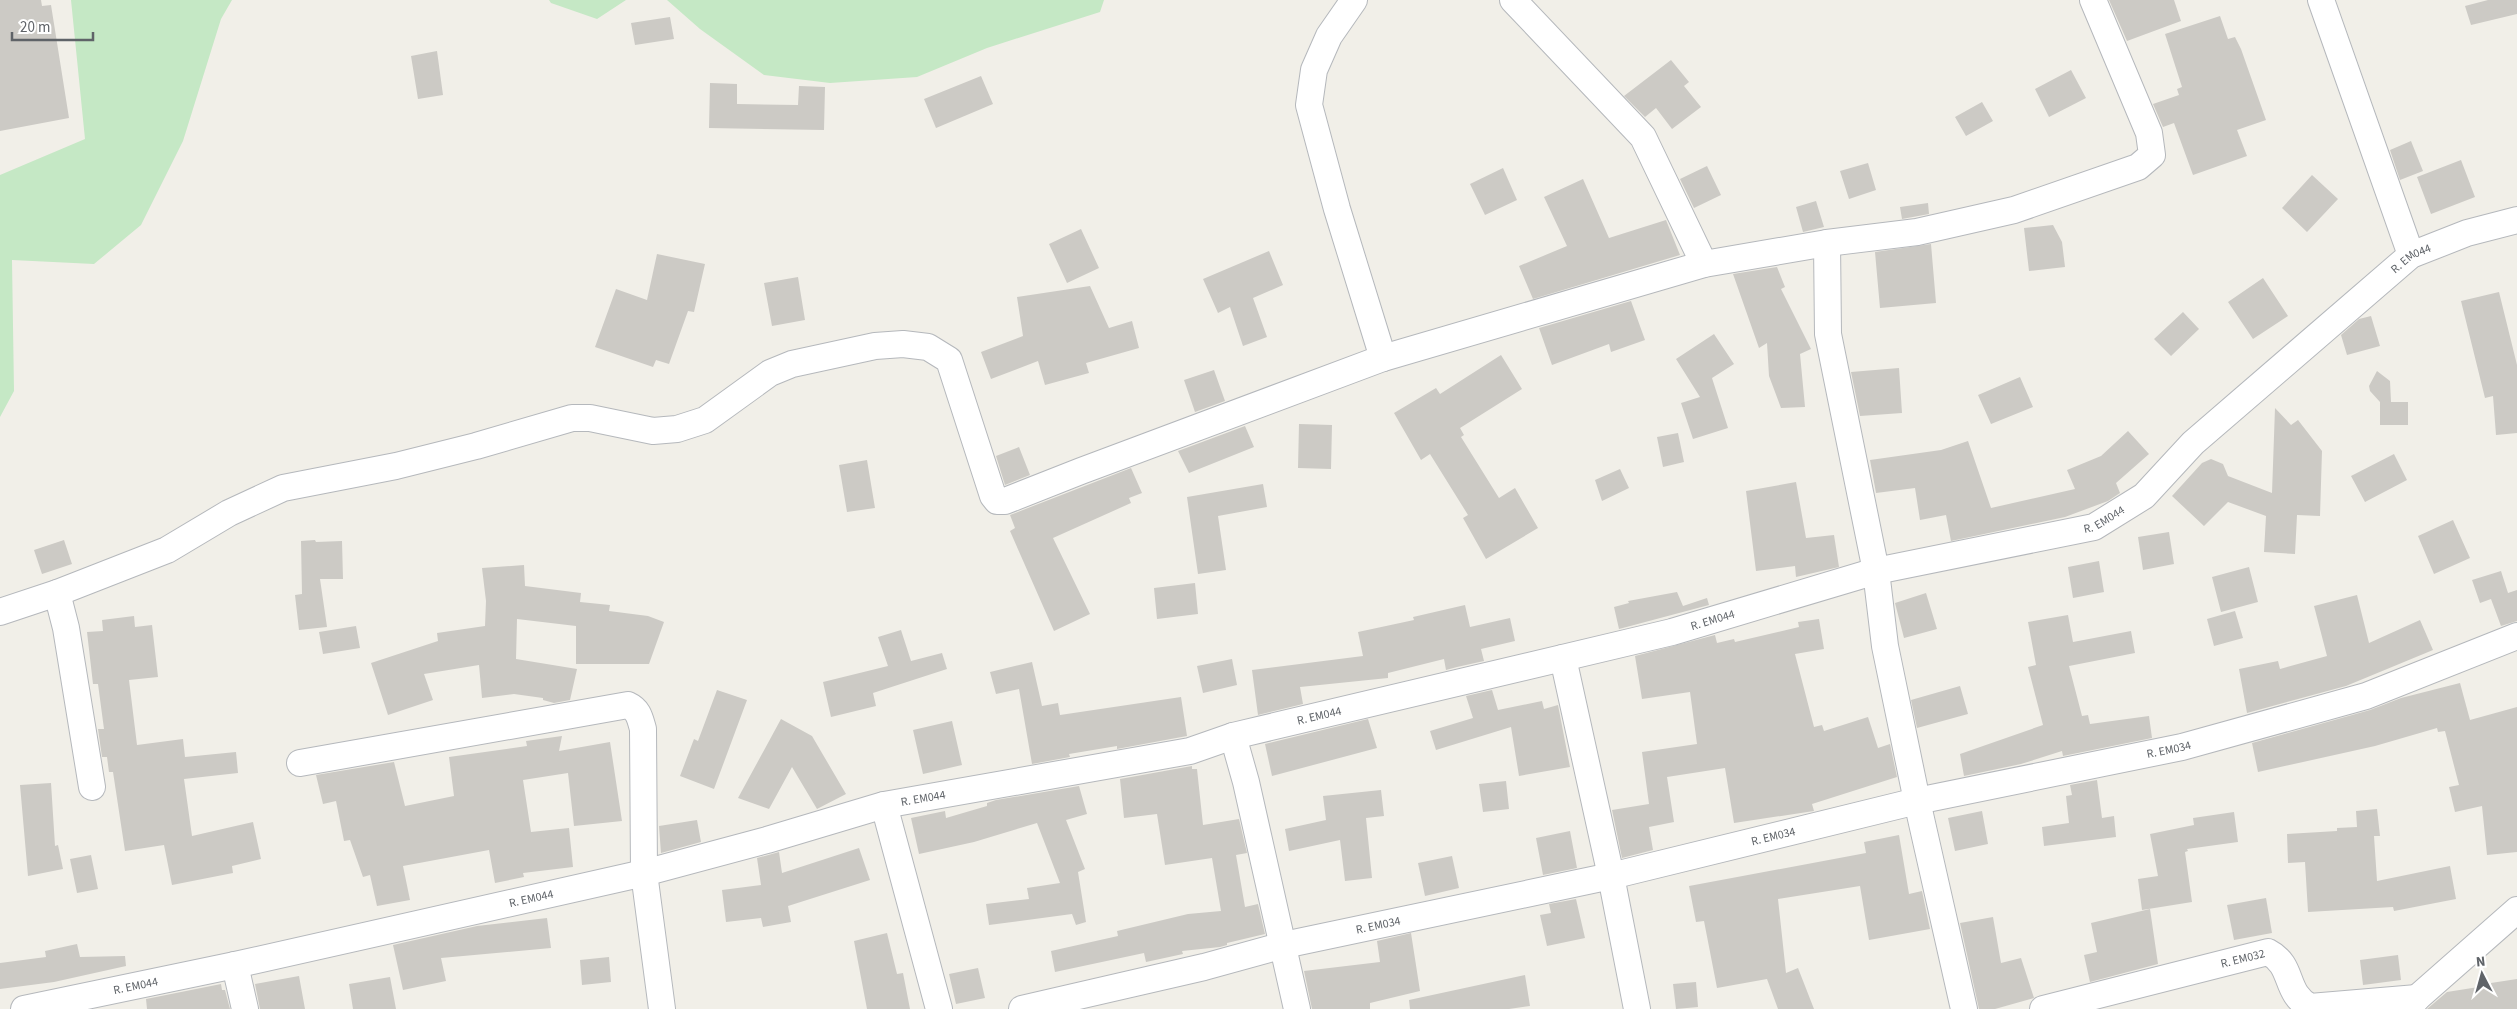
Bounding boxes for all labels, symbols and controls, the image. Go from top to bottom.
scale bar [12,10,94,42]
text: 20 m [20,17,50,38]
street label: R. EM044 [2387,239,2433,277]
street label: R. EM044 [2082,502,2128,537]
street label: R. EM044 [1688,605,1737,634]
street label: R. EM044 [1295,702,1343,729]
street label: R. EM034 [2145,736,2193,763]
street label: R. EM044 [899,786,947,810]
street label: R. EM034 [1749,823,1797,850]
street label: R. EM044 [507,885,555,912]
street label: R. EM034 [1354,912,1402,938]
street label: R. EM032 [2219,945,2267,972]
north arrow [2457,949,2507,999]
text: N [2475,952,2486,972]
street label: R. EM044 [112,973,159,999]

